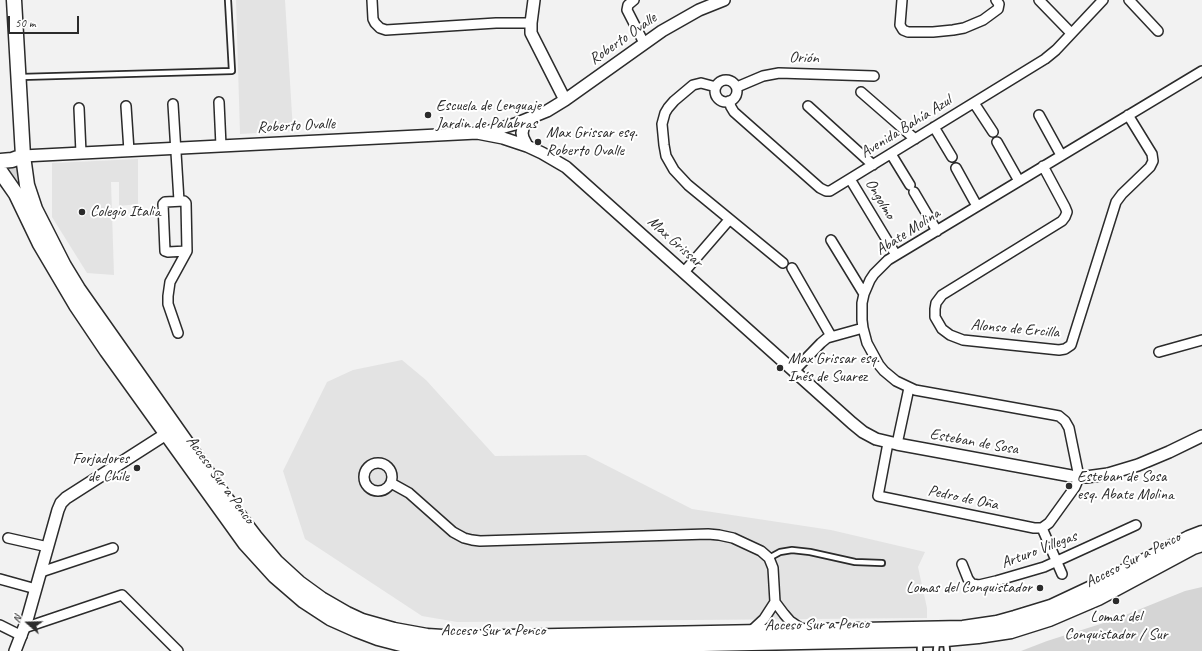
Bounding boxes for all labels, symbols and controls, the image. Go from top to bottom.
scale bar [10,8,81,34]
street label: Roberto Ovalle [586,9,660,69]
text: 50 m [15,15,35,31]
street label: Orión [789,48,819,68]
street label: Avenida Bahía Azul [857,91,955,163]
place label: Escuela de Lenguaje Jardin de Palabras [436,96,541,134]
marker: Escuela de Lenguaje Jardin de Palabras [423,110,433,120]
street label: Roberto Ovalle [257,114,335,138]
place label: Max Grissar esq. Roberto Ovalle [546,123,637,161]
marker: Max Grissar esq. Roberto Ovalle [533,137,543,147]
street label: Ongolmo [860,175,900,223]
place label: Colegio Italia [90,202,160,222]
street label: Abate Molina [872,204,944,260]
marker: Colegio Italia [77,207,87,217]
street label: Max Grissar [643,212,707,272]
street label: Alonso de Ercilla [970,316,1060,342]
place label: Max Grissar esq. Inés de Suarez [788,349,879,387]
marker: Max Grissar esq. Inés de Suarez [775,363,785,373]
street label: Esteban de Sosa [928,425,1020,459]
street label: Acceso Sur a Penco [182,432,258,528]
place label: Forjadores de Chile [73,449,129,487]
marker: Forjadores de Chile [132,463,142,473]
place label: Esteban de Sosa esq. Abate Molina [1077,467,1174,505]
street label: Pedro de Oña [926,481,1000,515]
marker: Esteban de Sosa esq. Abate Molina [1064,481,1074,491]
street label: Arturo Villegas [999,527,1079,573]
street label: Acceso Sur a Penco [1082,528,1184,592]
place label: Lomas del Conquistador [906,578,1032,598]
marker: Lomas del Conquistador [1035,583,1045,593]
marker: Lomas del Conquistador / Sur [1111,596,1121,606]
north arrow [8,603,48,643]
place label: Lomas del Conquistador / Sur [1065,607,1167,645]
text: N [9,613,24,624]
street label: Acceso Sur a Penco [765,614,869,636]
street label: Acceso Sur a Penco [441,621,545,641]

